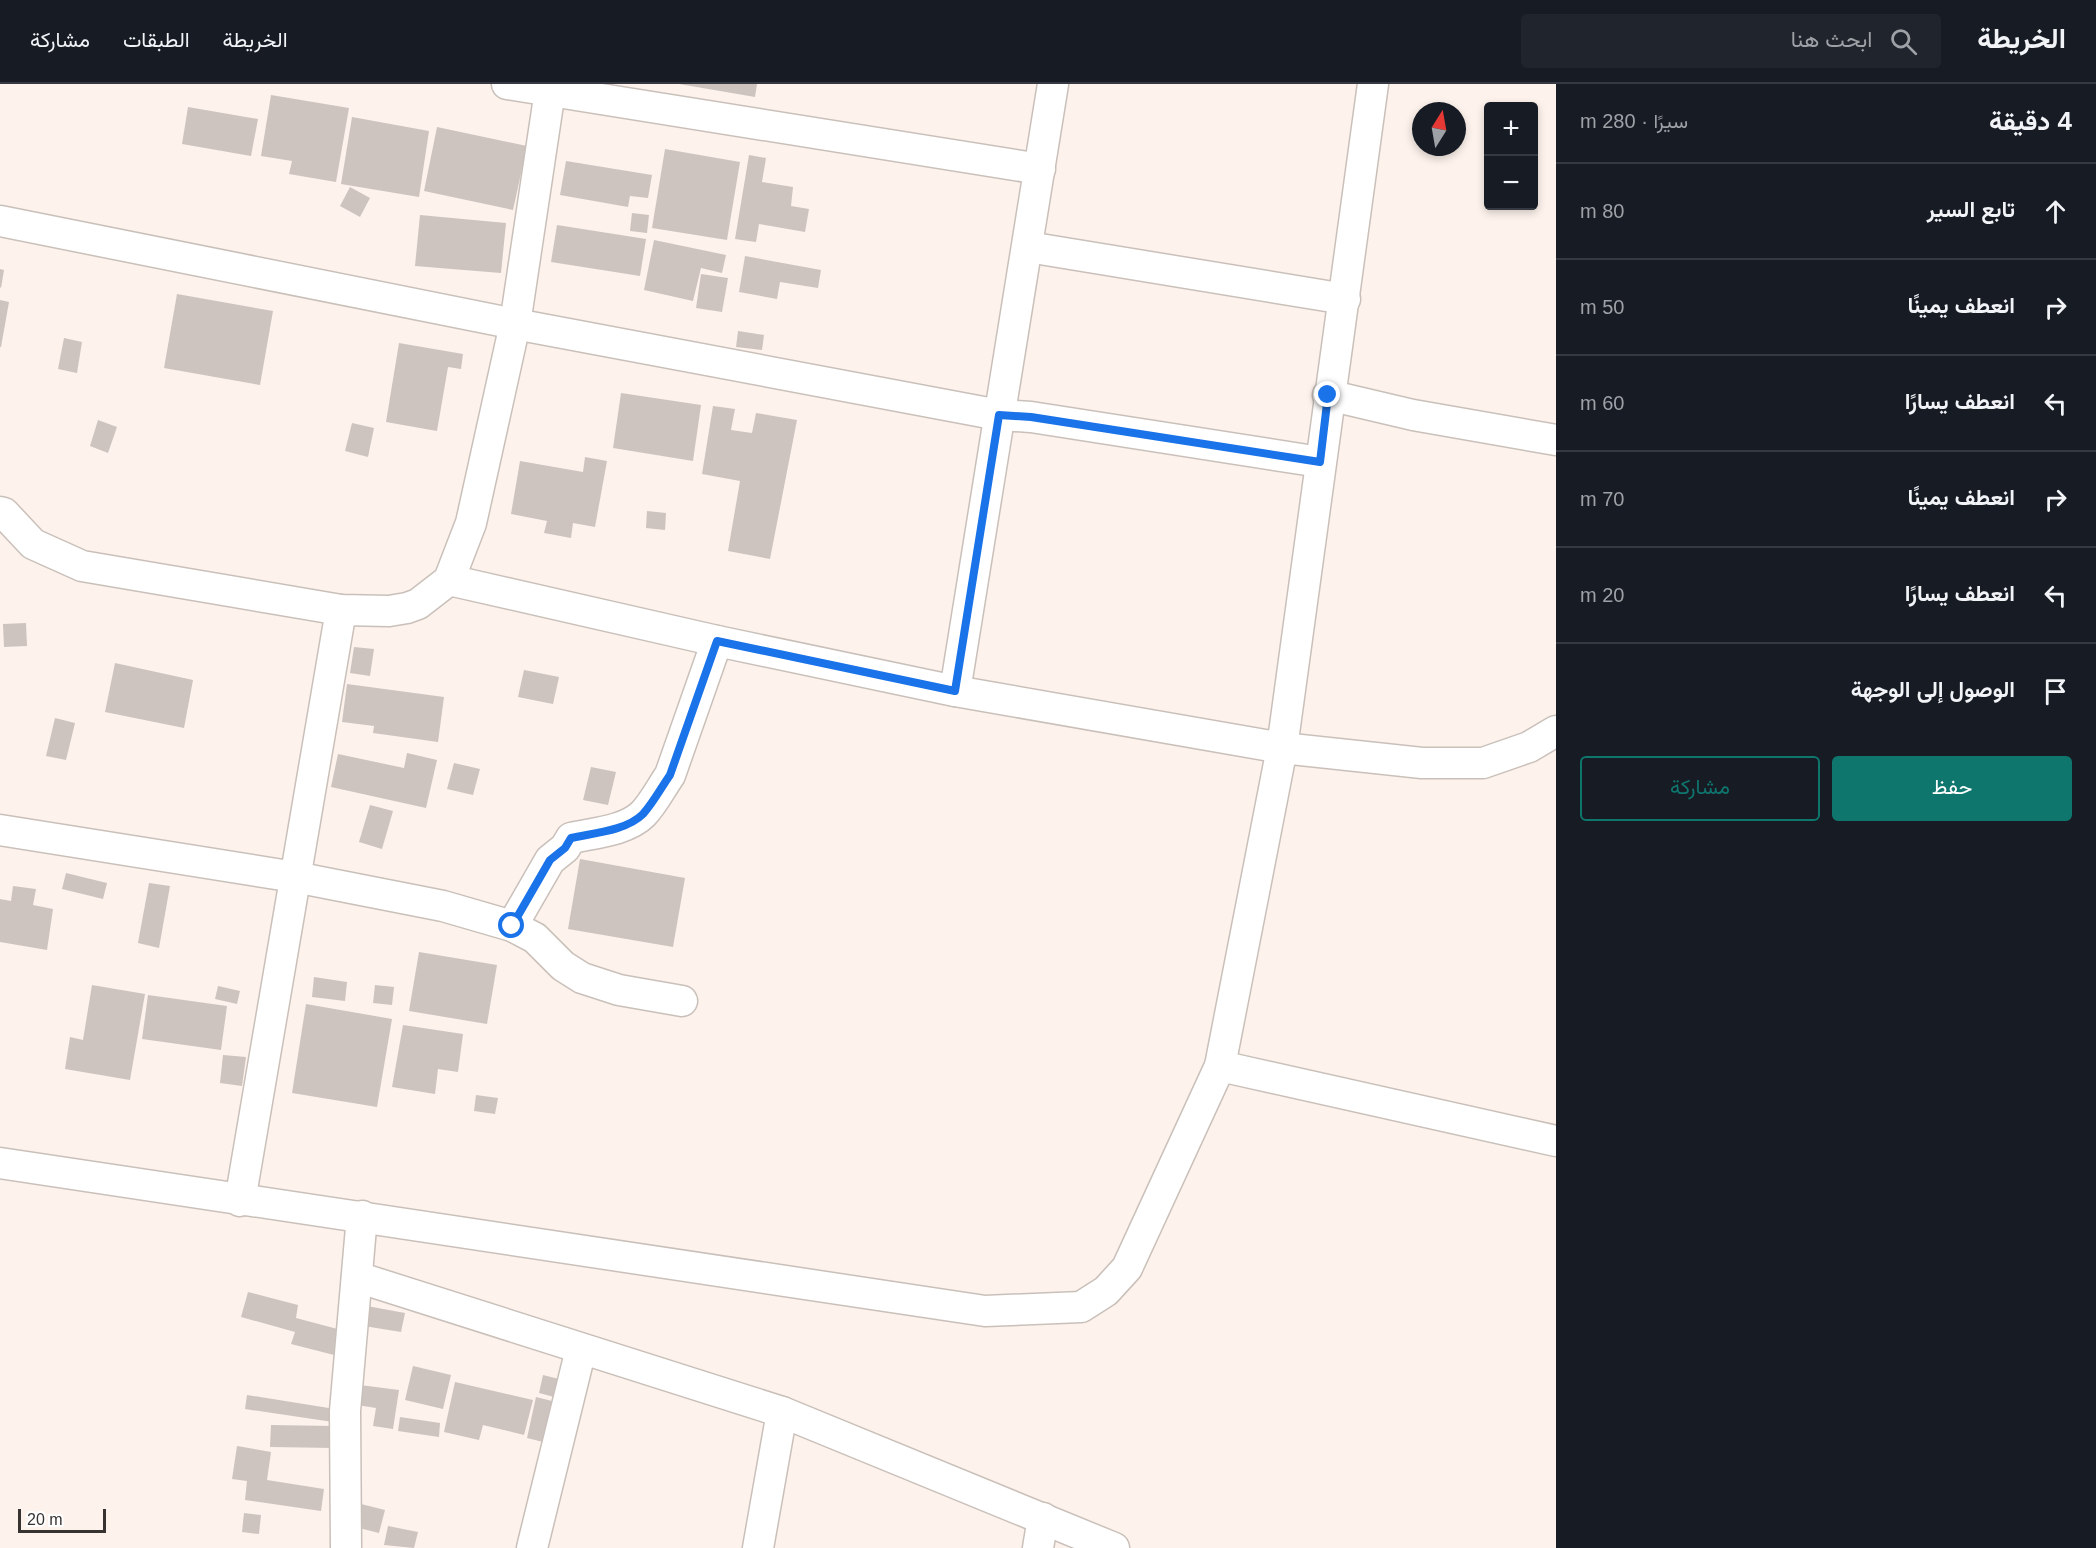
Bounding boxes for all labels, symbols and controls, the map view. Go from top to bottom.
search box [1521,14,1941,68]
text: الخريطة [1977,23,2066,54]
icon: search [1887,25,1920,58]
text: ابحث هنا [1791,27,1872,52]
text: مشاركة [30,28,90,51]
text: الطبقات [123,28,190,51]
text: الخريطة [223,28,288,51]
north arrow [1412,102,1466,156]
map controls [1484,102,1538,210]
button: + [1484,102,1538,156]
text: 4 دقيقة [1989,106,2072,136]
text: سيرًا · 280 m [1580,110,1688,132]
button: − [1484,156,1538,210]
icon: ahead [2039,195,2072,228]
text: تابع السير [1927,197,2015,222]
text: 80 m [1580,200,1624,222]
icon: right [2039,291,2072,324]
text: انعطف يمينًا [1907,293,2015,318]
text: 50 m [1580,296,1624,318]
route end [1314,381,1340,407]
icon: left [2039,387,2072,420]
text: انعطف يسارًا [1905,389,2015,414]
text: 60 m [1580,392,1624,414]
icon: right [2039,483,2072,516]
text: انعطف يمينًا [1907,485,2015,510]
text: 70 m [1580,488,1624,510]
icon: left [2039,579,2072,612]
text: انعطف يسارًا [1905,581,2015,606]
text: 20 m [1580,584,1624,606]
icon: arrive [2039,675,2072,708]
text: الوصول إلى الوجهة [1851,677,2015,702]
button: مشاركة [1580,756,1820,821]
button: حفظ [1832,756,2072,821]
route start [498,912,524,938]
scale bar [18,1506,106,1534]
text: 20 m [27,1511,63,1528]

